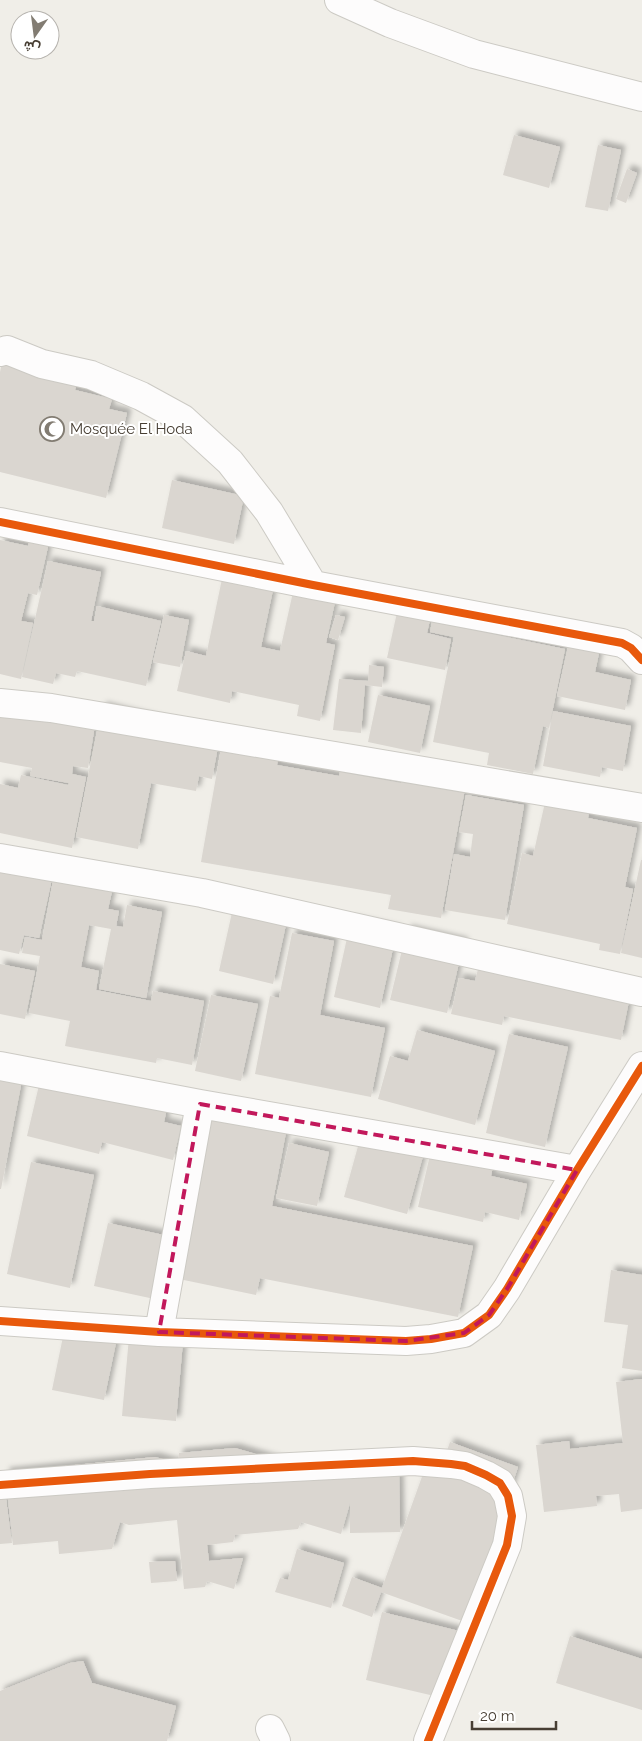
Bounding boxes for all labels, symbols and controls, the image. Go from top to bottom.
north arrow [10,10,60,60]
text: ش [22,37,42,57]
mosque icon: Mosquée El Hoda [39,416,65,442]
place label: Mosquée El Hoda [70,420,193,438]
scale bar [472,1698,556,1730]
text: 20 m [480,1707,515,1725]

